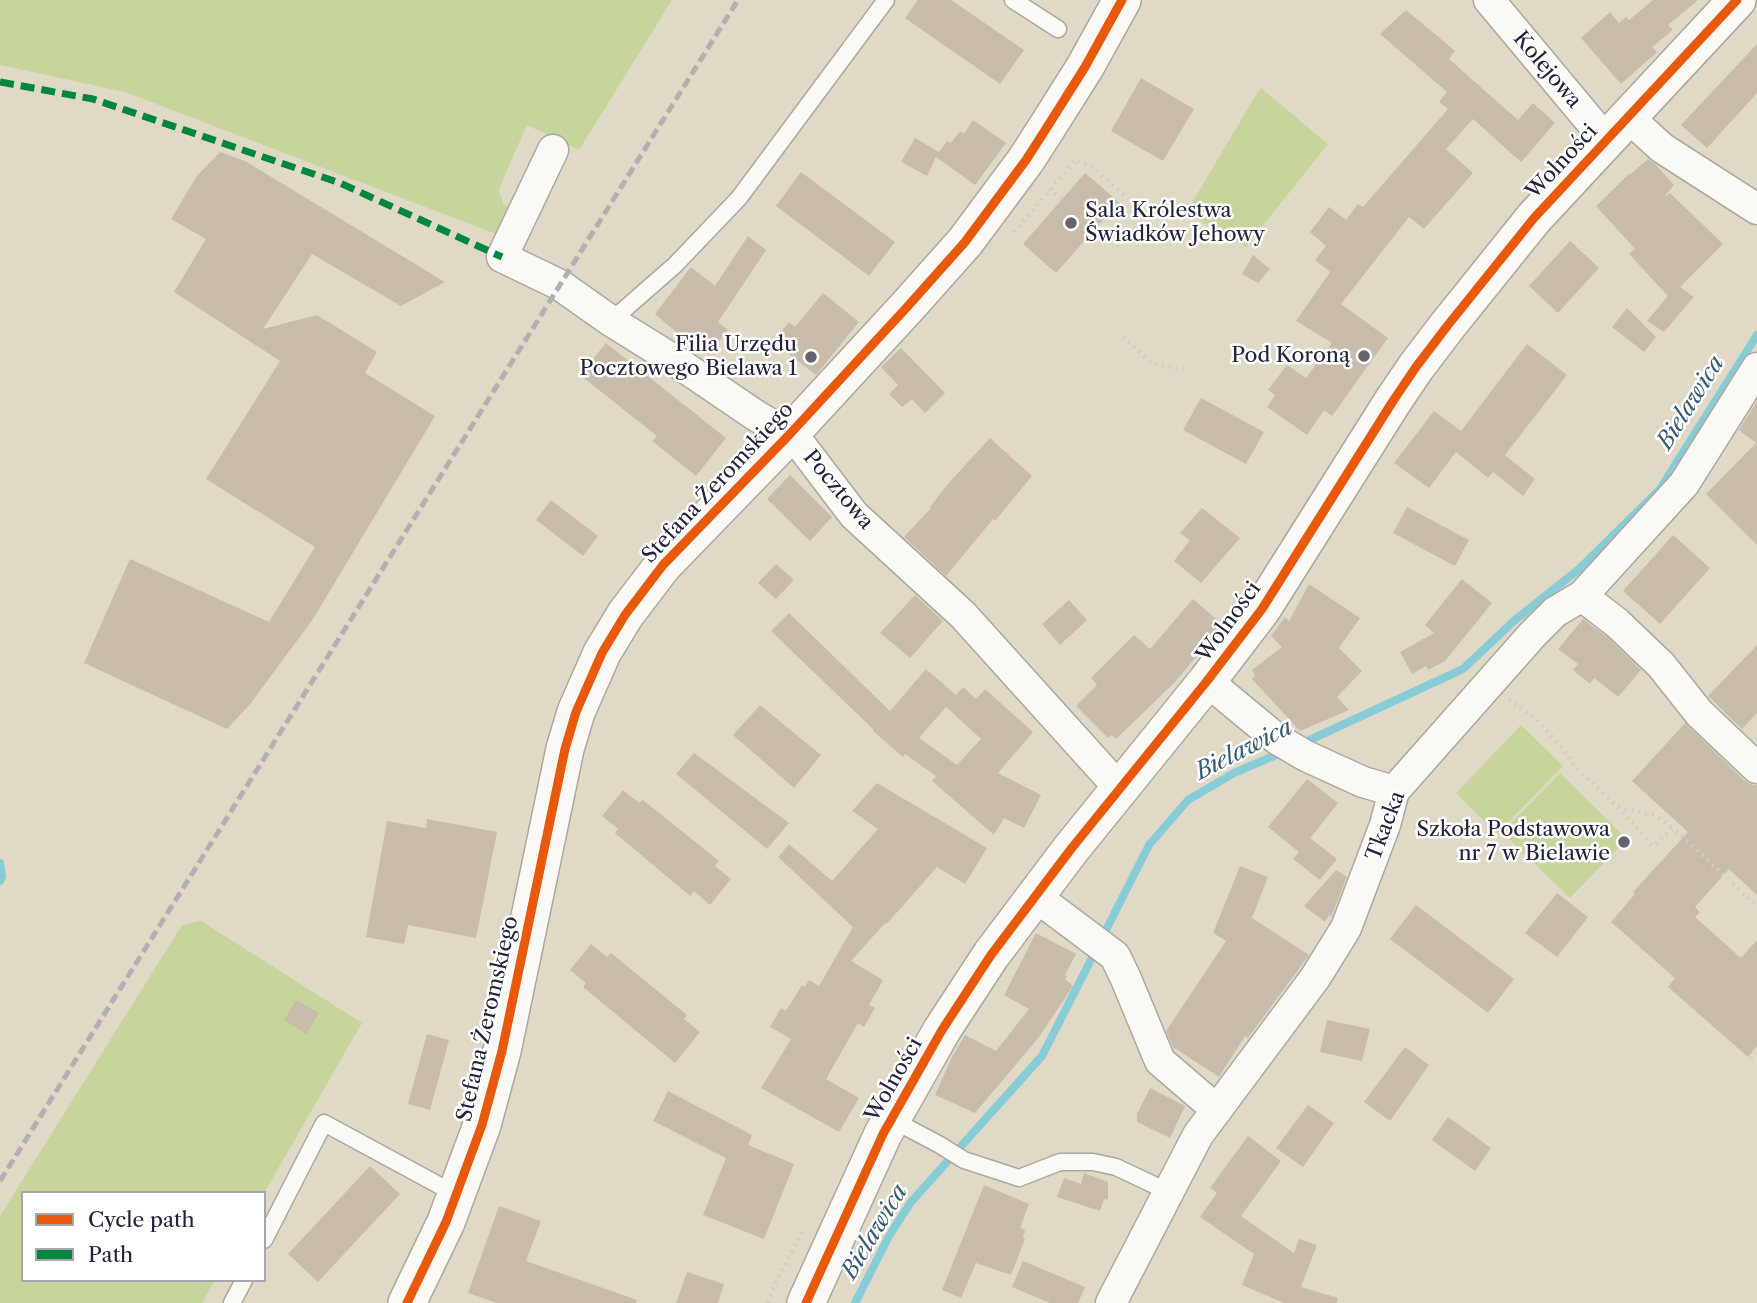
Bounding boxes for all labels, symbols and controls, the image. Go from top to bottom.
street label: Kolejowa [1508,26,1586,114]
street label: Wolności [1521,119,1603,205]
place label: Sala Królestwa Świadków Jehowy [1085,198,1265,248]
marker: Sala Królestwa Świadków Jehowy [1063,215,1079,231]
place label: Filia Urzędu Pocztowego Bielawa 1 [579,332,797,382]
place label: Pod Koroną [1231,343,1350,369]
marker: Pod Koroną [1356,348,1372,364]
marker: Filia Urzędu Pocztowego Bielawa 1 [803,349,819,365]
water label: Bielawica [1651,351,1731,455]
street label: Stefana Żeromskiego [637,397,799,569]
street label: Pocztowa [798,445,878,535]
street label: Wolności [1191,577,1267,667]
water label: Bielawica [1191,714,1297,786]
street label: Tkacka [1361,788,1411,864]
place label: Szkoła Podstawowa nr 7 w Bielawie [1417,817,1610,867]
marker: Szkoła Podstawowa nr 7 w Bielawie [1616,834,1632,850]
street label: Stefana Żeromskiego [452,914,524,1124]
street label: Wolności [860,1033,928,1127]
water label: Bielawica [836,1180,914,1284]
legend [21,1191,266,1282]
text: Cycle path [88,1207,195,1232]
text: Path [88,1242,133,1267]

